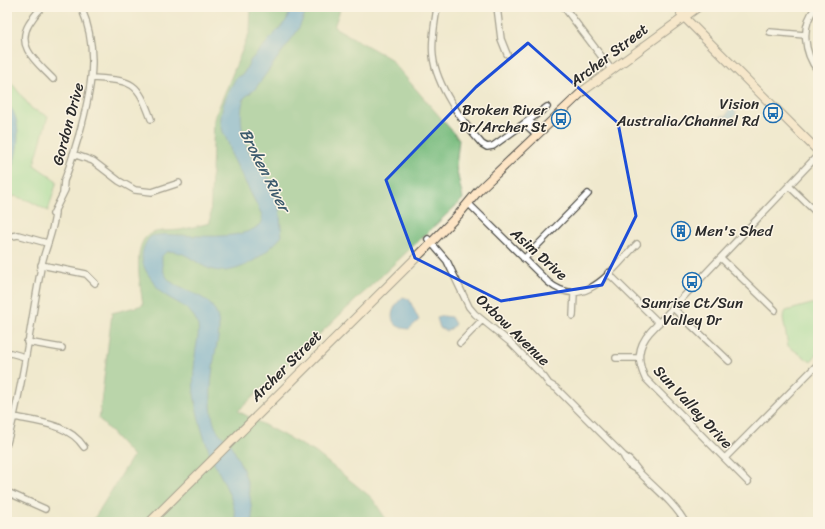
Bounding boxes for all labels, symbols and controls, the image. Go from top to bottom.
street label: Archer Street [563,16,654,94]
street label: Gordon Drive [44,79,92,168]
place label: Vision Australia/Channel Rd [616,91,760,134]
place label: Broken River Dr/Archer St [459,97,548,140]
bus stop icon: Vision Australia/Channel Rd [762,102,784,124]
bus stop icon: Broken River Dr/Archer St [550,108,572,130]
water label: Broken River [231,123,300,220]
place label: Men's Shed [695,218,773,244]
street label: Asim Drive [504,220,574,287]
building icon: Men's Shed [670,220,692,242]
bus stop icon: Sunrise Ct/Sun Valley Dr [681,271,703,293]
street label: Oxbow Avenue [470,287,557,373]
place label: Sunrise Ct/Sun Valley Dr [641,290,743,333]
street label: Archer Street [243,324,328,409]
street label: Sun Valley Drive [647,359,739,455]

